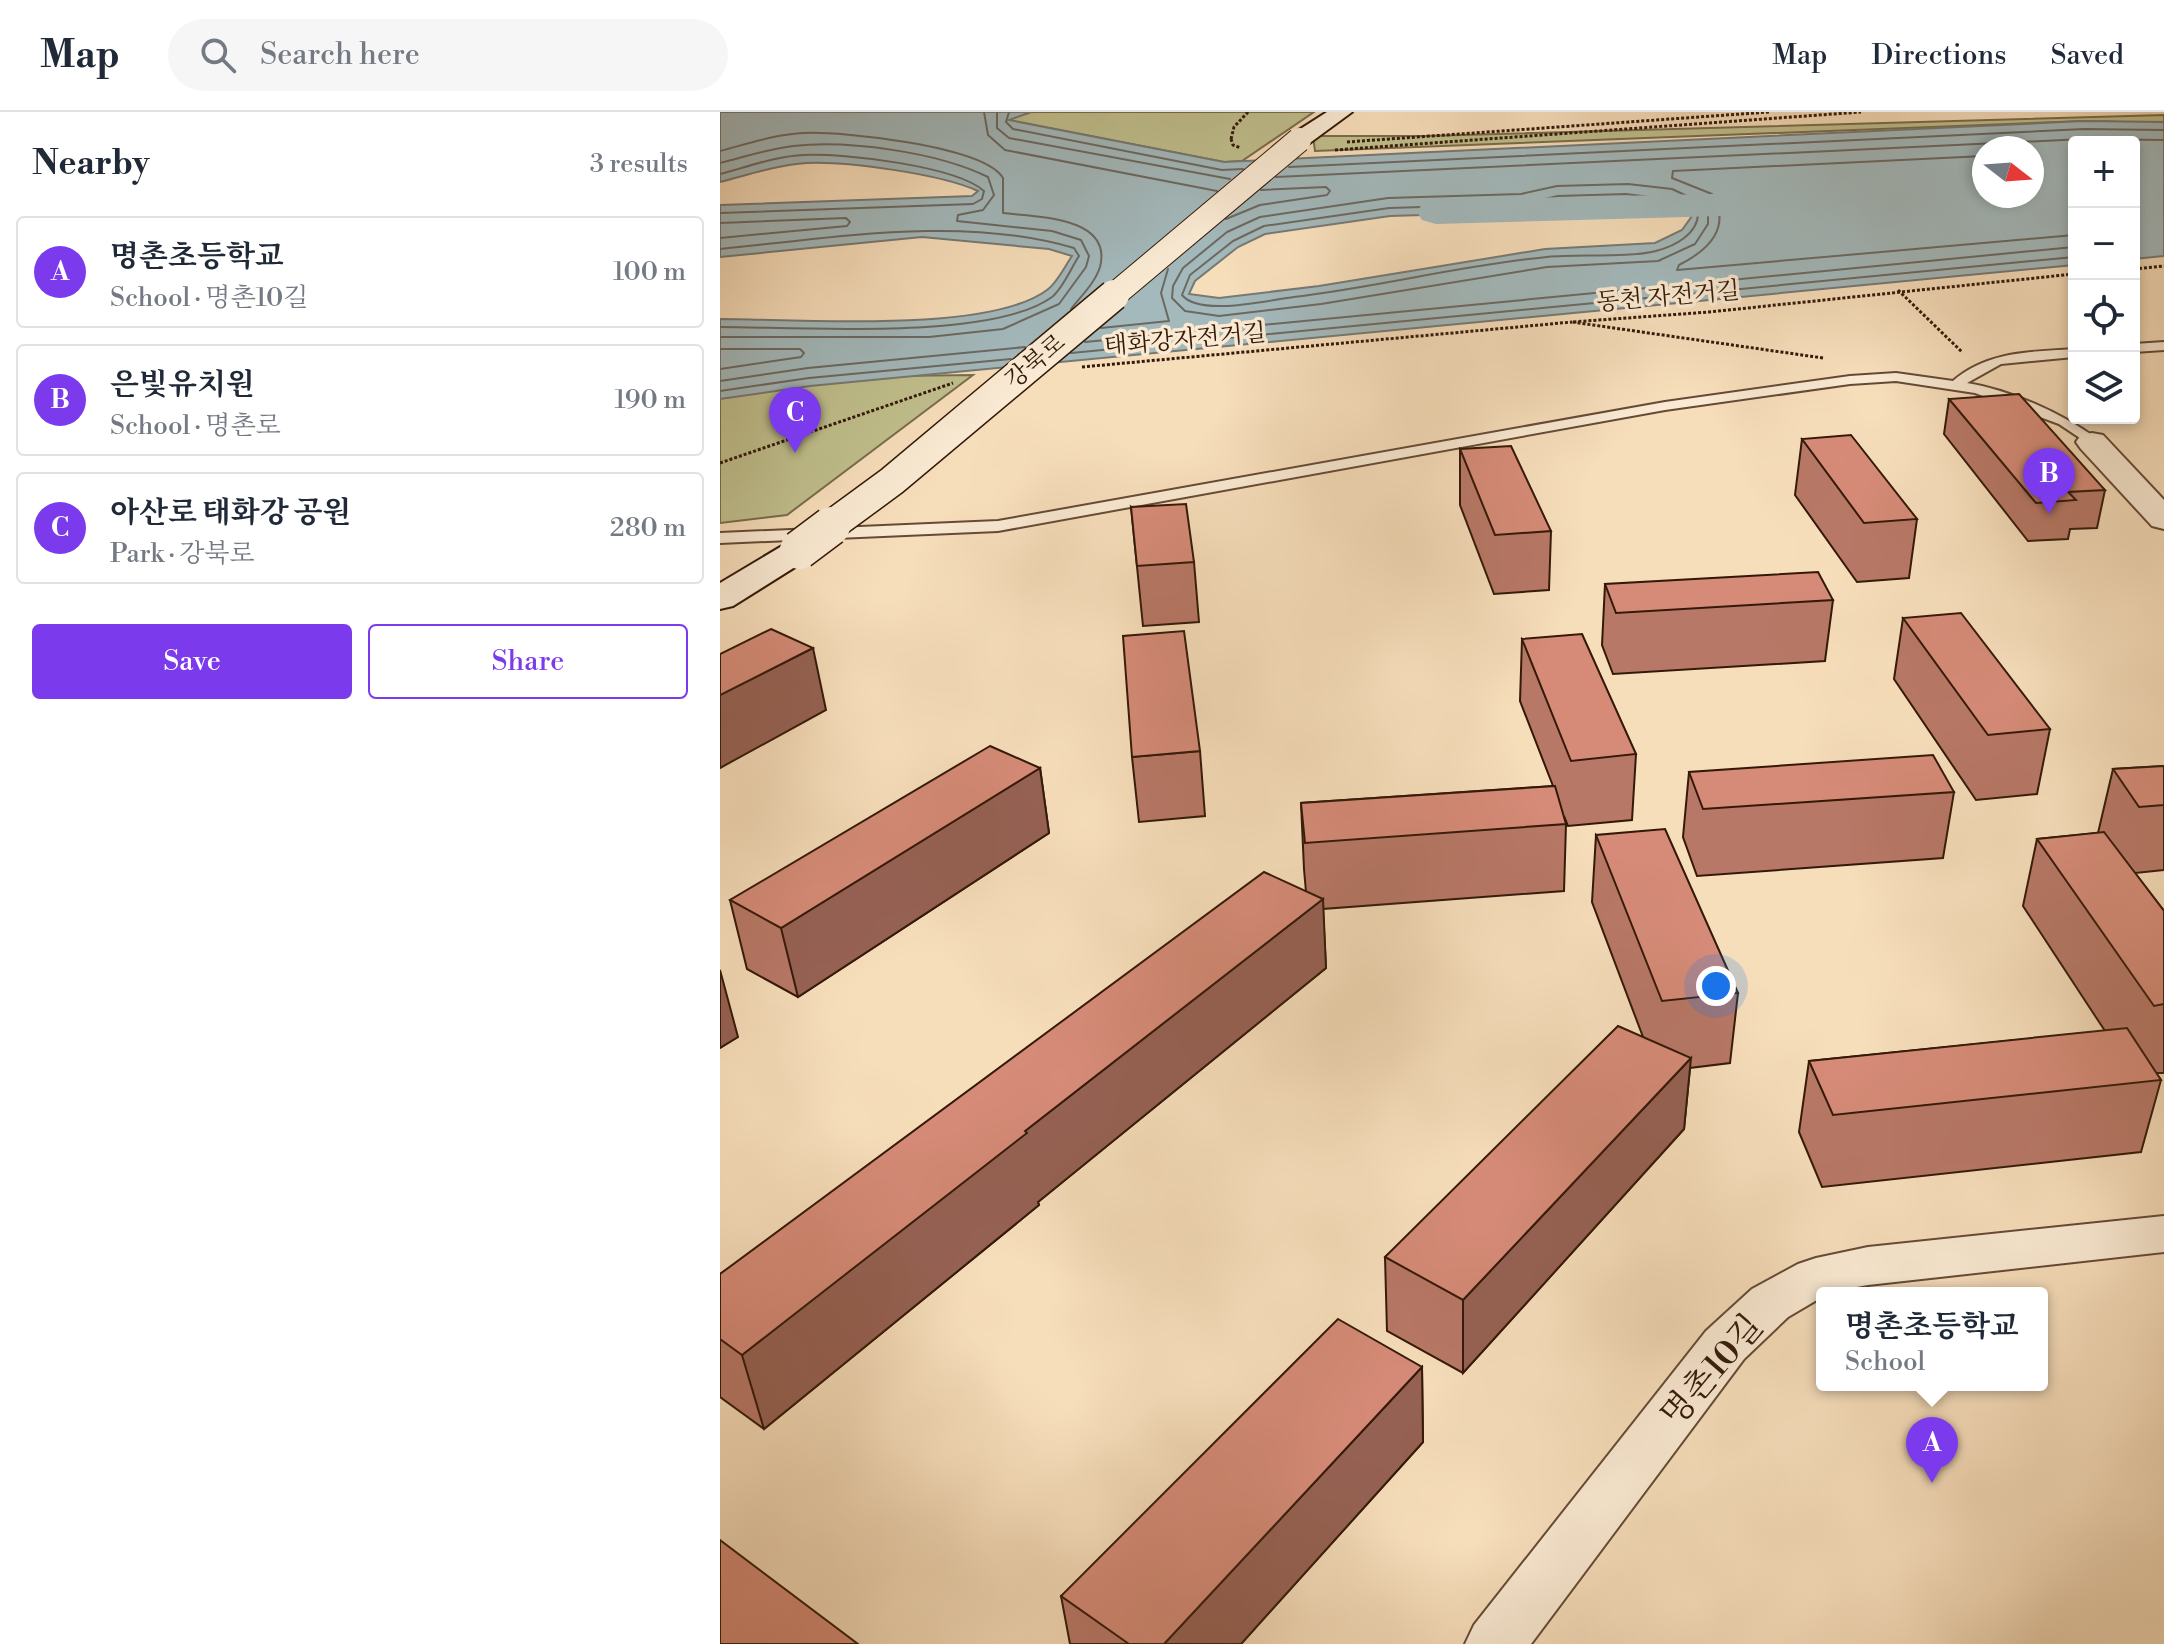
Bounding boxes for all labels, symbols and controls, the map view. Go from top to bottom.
search box [168,19,728,91]
text: Map [40,32,120,79]
icon: search [196,33,240,77]
text: Search here [260,36,420,74]
text: Map [1772,38,1827,73]
text: Directions [1871,38,2006,73]
text: Saved [2050,38,2124,73]
north arrow [1972,136,2044,208]
map controls [2068,136,2140,424]
button: + [2068,136,2140,208]
text: Nearby [32,143,150,185]
text: 3 results [590,148,688,180]
button: − [2068,208,2140,280]
text: 명촌초등학교 [110,238,284,276]
text: A [51,256,69,288]
text: 100 m [613,256,686,288]
street label: 동천 자전거길 [1595,276,1741,318]
button: locate [2068,280,2140,352]
text: School · 명촌10길 [110,282,308,314]
street label: 태화강자전거길 [1103,318,1267,362]
street label: 강북로 [999,328,1072,396]
button: layers [2068,352,2140,424]
text: 은빛유치원 [110,366,255,404]
text: B [50,384,70,416]
text: 190 m [615,384,686,416]
pin: C [769,387,821,453]
text: School · 명촌로 [110,410,281,442]
pin: B [2023,448,2075,514]
text: 아산로 태화강 공원 [110,494,351,532]
text: C [51,512,69,544]
text: 280 m [610,512,686,544]
text: Park · 강북로 [110,538,254,570]
button: Save [32,624,352,699]
button: Share [368,624,688,699]
your location [1696,966,1736,1006]
popup [1816,1287,2048,1391]
street label: 명촌10길 [1652,1307,1773,1436]
text: 명촌초등학교 [1845,1308,2019,1346]
text: School [1845,1346,1925,1378]
pin: A [1906,1417,1958,1483]

